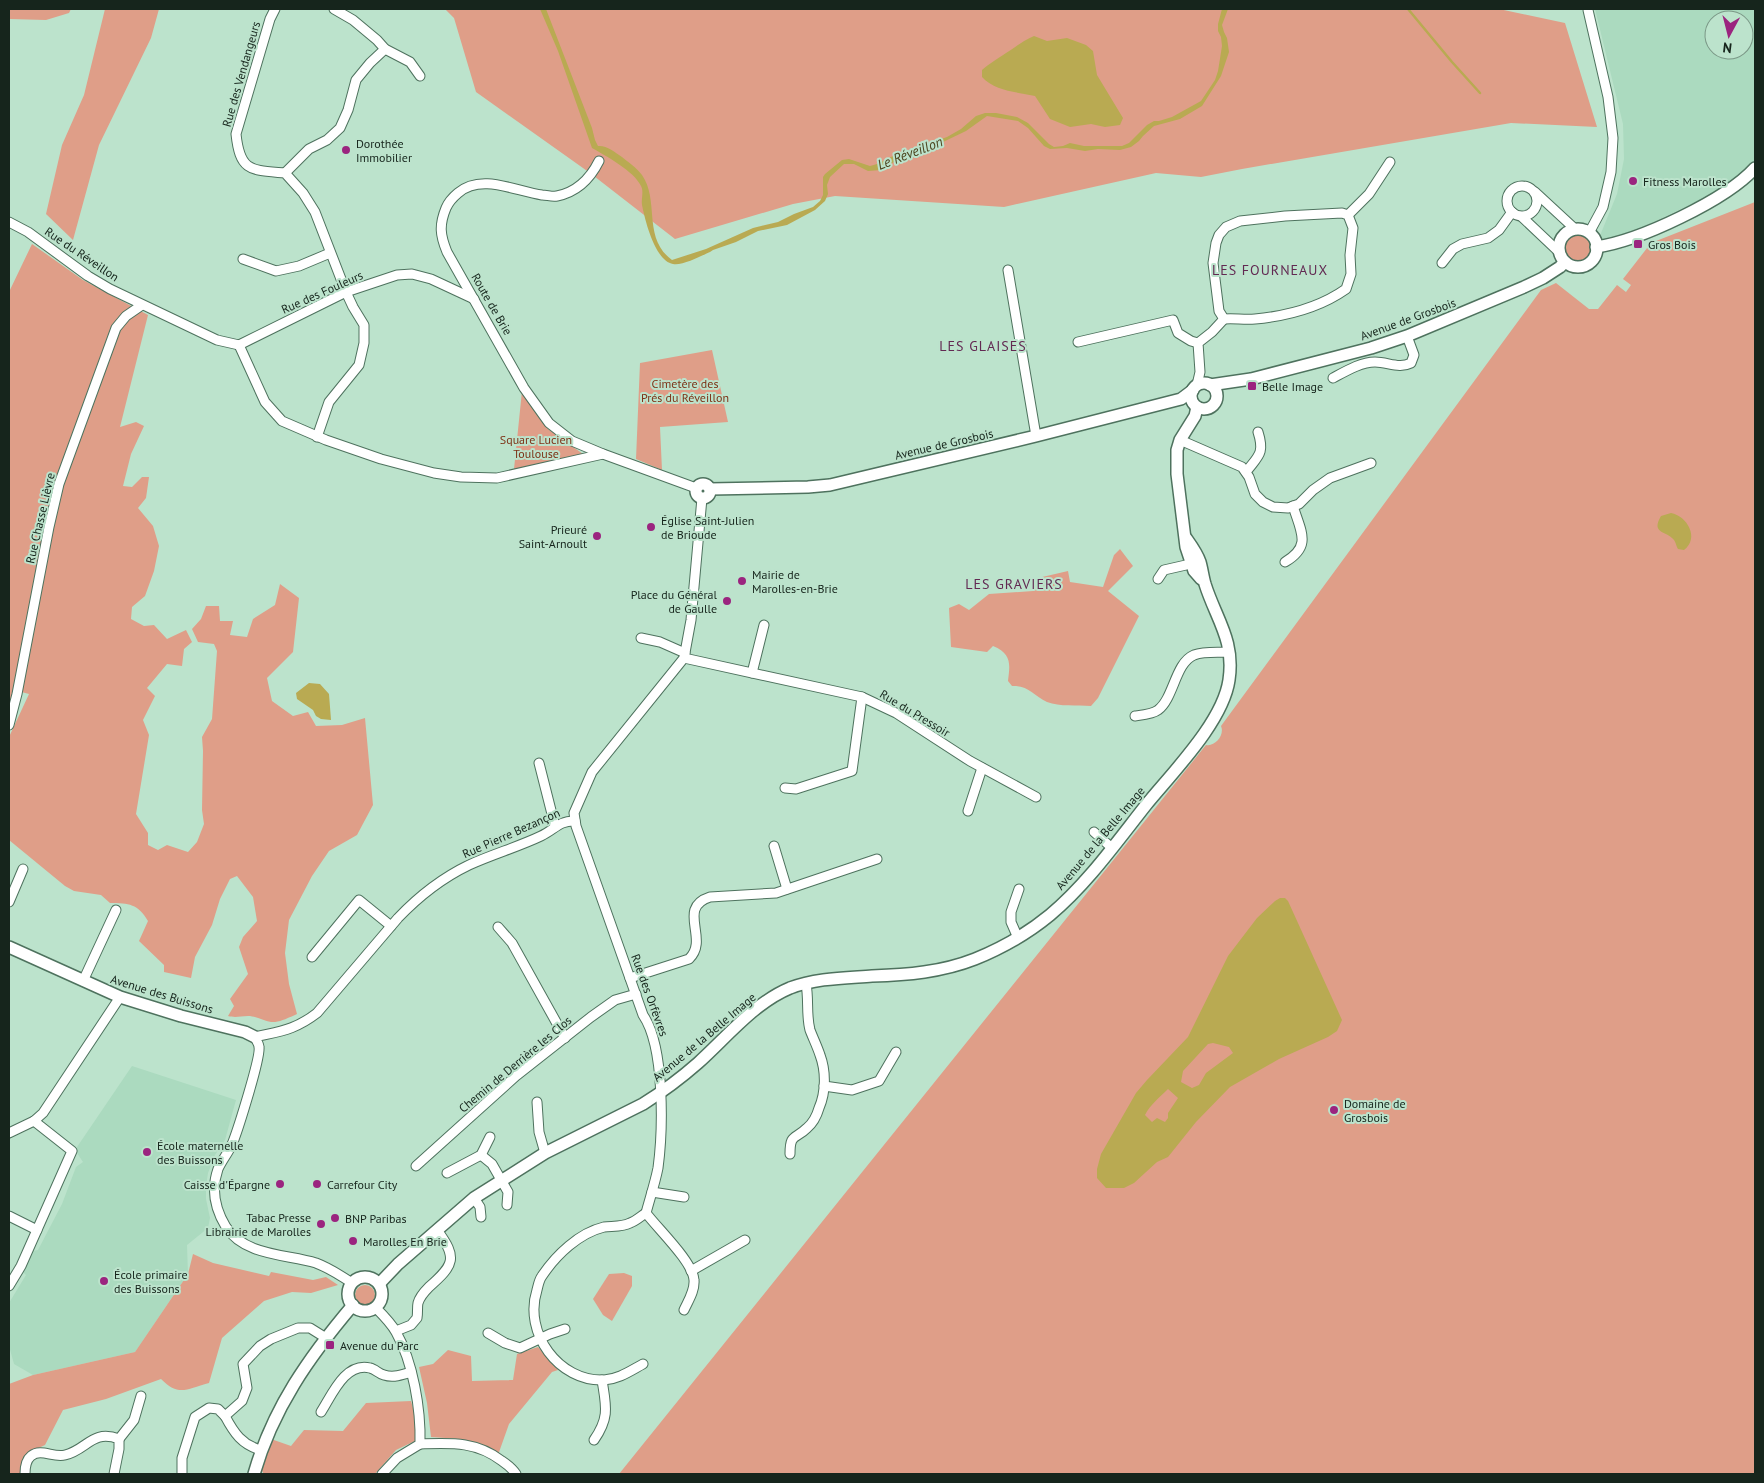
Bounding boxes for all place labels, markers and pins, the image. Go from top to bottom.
place label: Dorothée Immobilier [356,136,412,165]
marker: Dorothée Immobilier [340,144,352,156]
place label: Fitness Marolles [1643,174,1727,189]
marker: Fitness Marolles [1627,175,1639,187]
place label: Gros Bois [1648,237,1696,252]
marker: Gros Bois [1632,238,1644,250]
place label: Belle Image [1262,379,1323,394]
marker: Belle Image [1246,380,1258,392]
place label: Église Saint-Julien de Brioude [661,513,754,542]
marker: Église Saint-Julien de Brioude [645,521,657,533]
place label: Prieuré Saint-Arnoult [519,522,587,551]
marker: Prieuré Saint-Arnoult [591,530,603,542]
place label: Mairie de Marolles-en-Brie [752,567,838,596]
marker: Mairie de Marolles-en-Brie [736,575,748,587]
place label: Place du Général de Gaulle [631,587,717,616]
marker: Place du Général de Gaulle [721,595,733,607]
place label: Domaine de Grosbois [1344,1096,1406,1125]
marker: Domaine de Grosbois [1328,1104,1340,1116]
place label: École maternelle des Buissons [157,1138,243,1167]
marker: École maternelle des Buissons [141,1146,153,1158]
place label: Caisse d'Épargne [184,1177,270,1192]
place label: Carrefour City [327,1177,398,1192]
marker: Caisse d'Épargne [274,1178,286,1190]
marker: Carrefour City [311,1178,323,1190]
place label: Tabac Presse Librairie de Marolles [205,1210,311,1239]
place label: BNP Paribas [345,1211,407,1226]
marker: BNP Paribas [329,1212,341,1224]
marker: Tabac Presse Librairie de Marolles [315,1218,327,1230]
place label: Marolles En Brie [363,1234,447,1249]
marker: Marolles En Brie [347,1235,359,1247]
place label: École primaire des Buissons [114,1267,188,1296]
marker: École primaire des Buissons [98,1275,110,1287]
place label: Avenue du Parc [340,1338,419,1353]
marker: Avenue du Parc [324,1339,336,1351]

